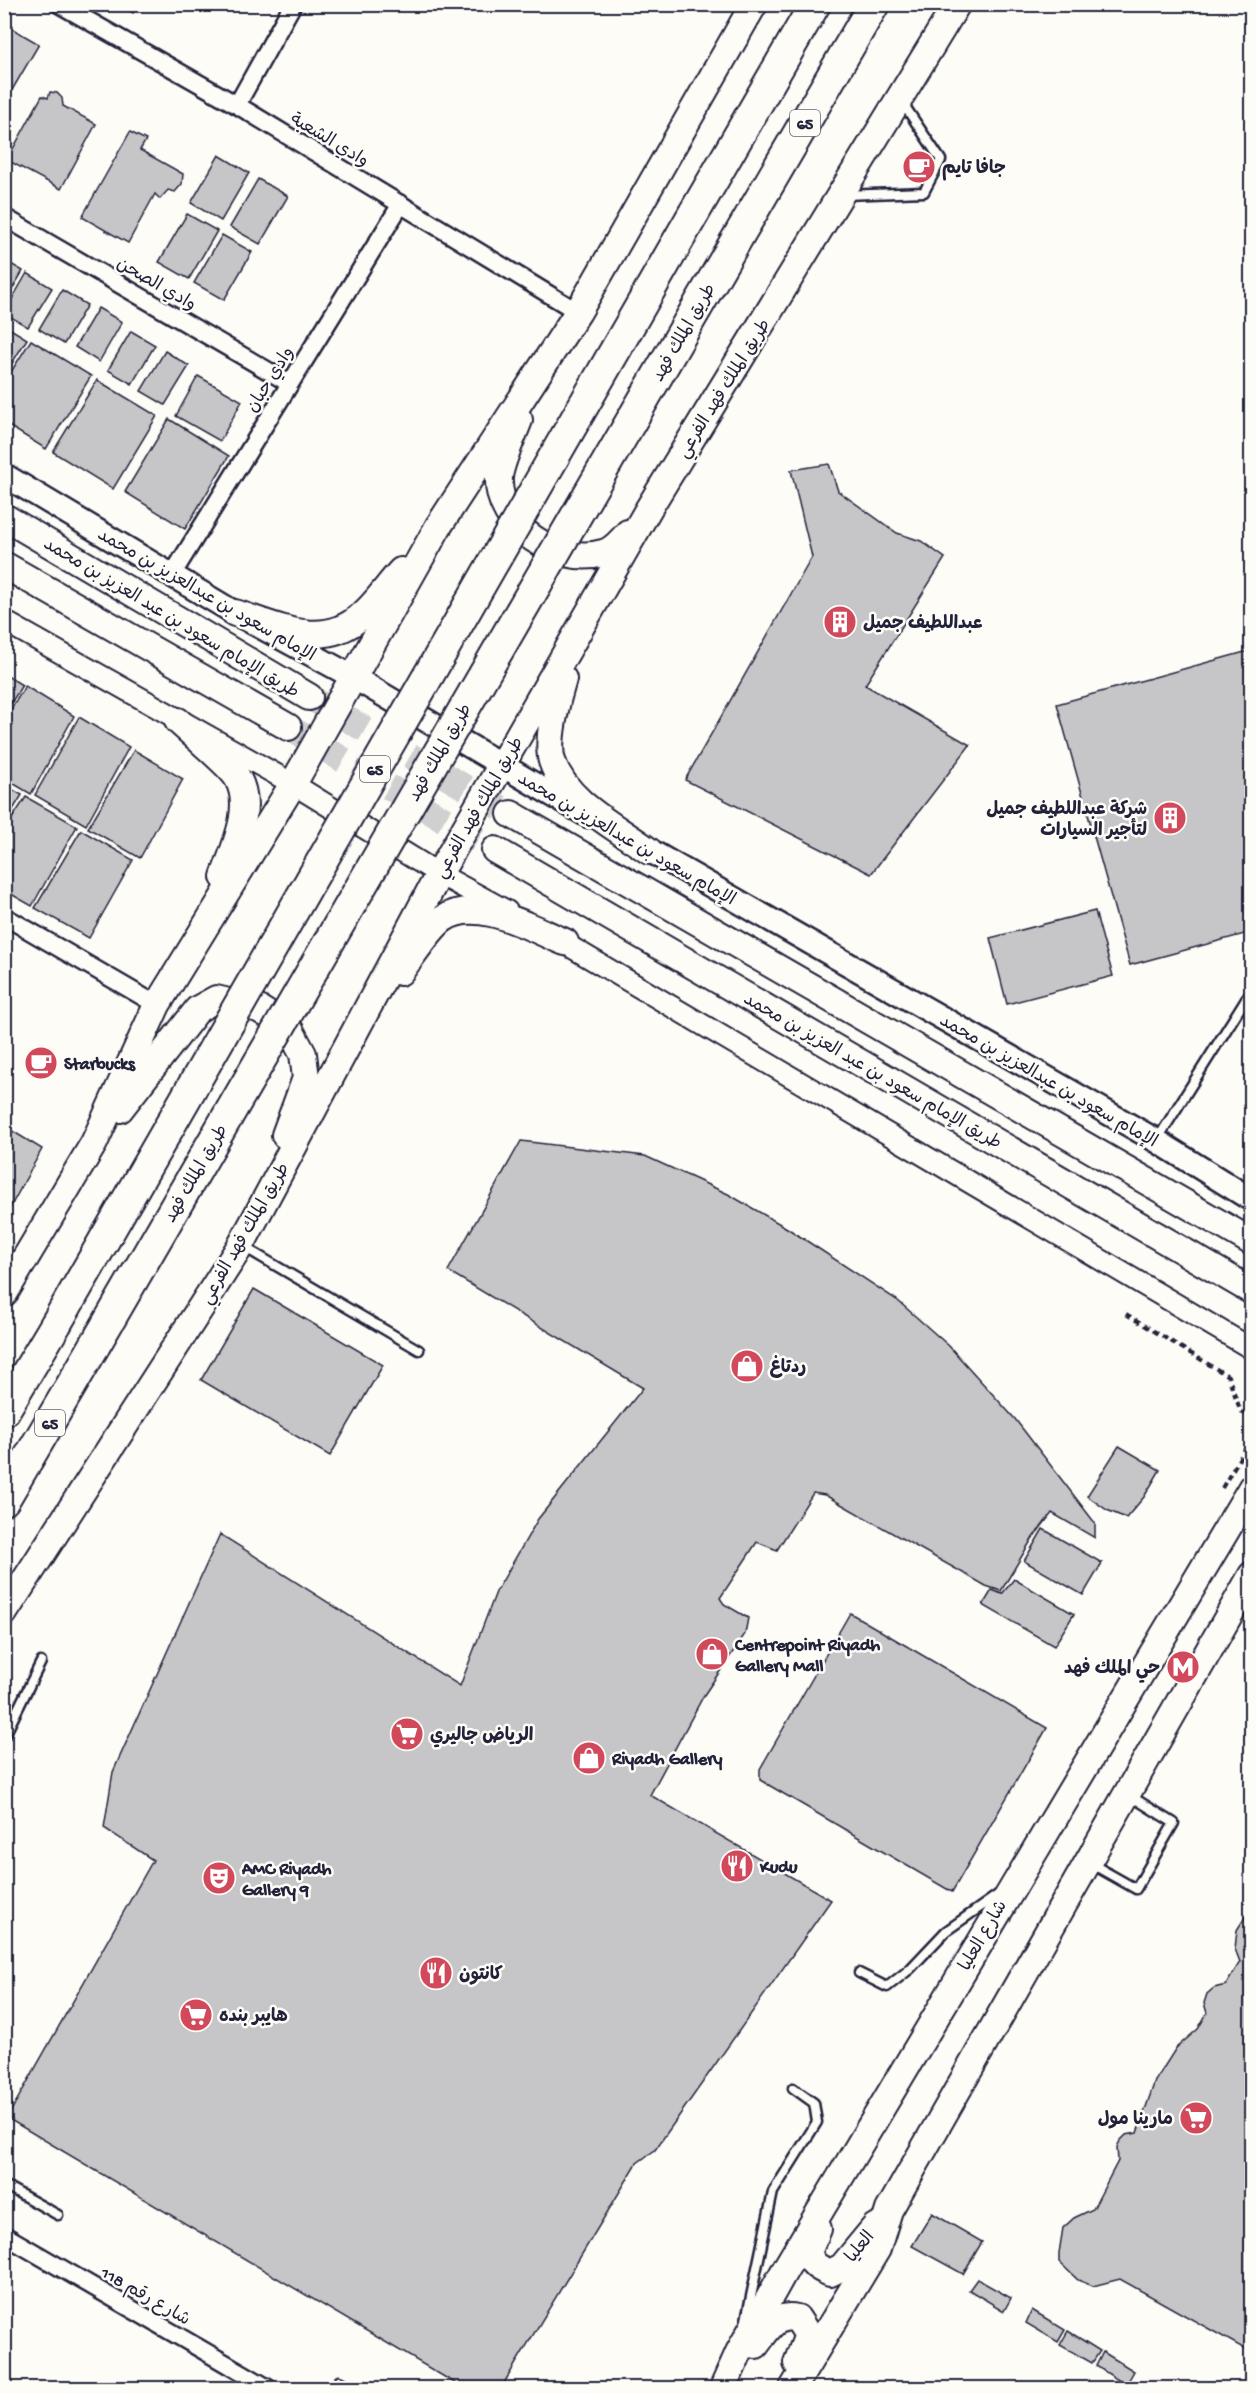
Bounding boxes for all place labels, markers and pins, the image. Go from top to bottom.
cafe icon: جافا تايم [901,149,937,185]
place label: جافا تايم [942,157,1006,181]
building icon: عبداللطيف جميل [822,604,858,640]
place label: عبداللطيف جميل [863,614,983,635]
place label: شركة عبداللطيف جميل لتأجير السيارات [986,799,1147,842]
building icon: شركة عبداللطيف جميل لتأجير السيارات [1152,800,1188,836]
cafe icon: Starbucks [23,1045,59,1081]
place label: Starbucks [64,1055,136,1076]
shop icon: ردتاغ [729,1348,765,1384]
place label: ردتاغ [770,1355,806,1379]
shop icon: Centrepoint Riyadh Gallery Mall [694,1636,730,1672]
place label: Centrepoint Riyadh Gallery Mall [734,1636,881,1678]
metro station icon: حي الملك فهد [1165,1649,1201,1685]
place label: حي الملك فهد [1064,1657,1160,1683]
supermarket icon: الرياض جاليري [389,1716,425,1752]
place label: الرياض جاليري [430,1726,533,1748]
shop icon: Riyadh Gallery [571,1740,607,1776]
place label: Riyadh Gallery [611,1750,723,1771]
restaurant icon: Kudu [719,1848,755,1884]
place label: Kudu [759,1858,798,1879]
theatre icon: AMC Riyadh Gallery 9 [201,1860,237,1896]
place label: AMC Riyadh Gallery 9 [241,1860,332,1902]
restaurant icon: كانتون [418,1955,454,1991]
place label: كانتون [459,1965,503,1986]
supermarket icon: هايبر بنده [178,1997,214,2033]
place label: هايبر بنده [219,2007,288,2028]
supermarket icon: مارينا مول [1178,2100,1214,2136]
place label: مارينا مول [1098,2110,1173,2131]

